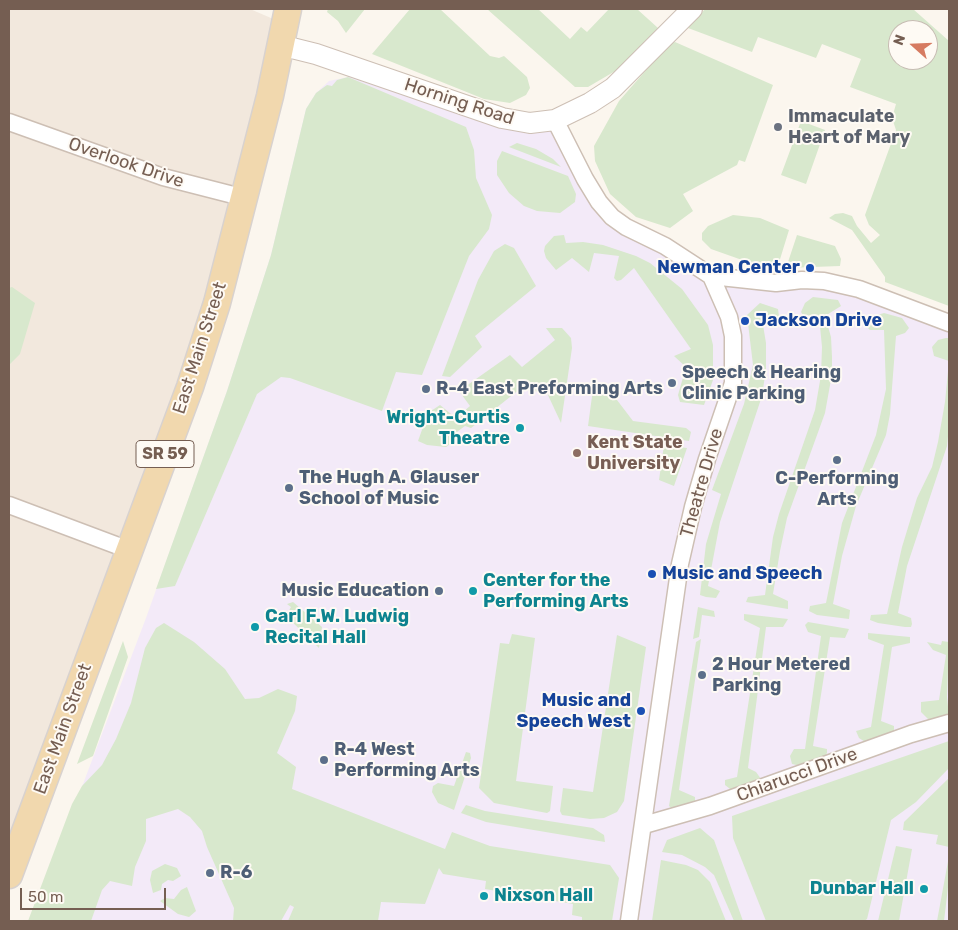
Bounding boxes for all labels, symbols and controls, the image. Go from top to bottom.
north arrow [888,20,938,70]
text: N [890,32,909,48]
street label: Horning Road [401,74,517,130]
place label: Immaculate Heart of Mary [788,106,910,148]
marker: Immaculate Heart of Mary [772,121,784,133]
street label: Overlook Drive [65,133,187,193]
place label: Newman Center [657,257,800,279]
marker: Newman Center [804,262,816,274]
street label: East Main Street [168,279,232,417]
place label: Jackson Drive [755,310,882,332]
marker: Jackson Drive [739,315,751,327]
place label: Speech & Hearing Clinic Parking [682,362,841,404]
marker: Speech & Hearing Clinic Parking [666,377,678,389]
place label: R-4 East Preforming Arts [436,378,663,400]
marker: R-4 East Preforming Arts [420,383,432,395]
place label: Wright-Curtis Theatre [386,407,510,449]
marker: Wright-Curtis Theatre [514,422,526,434]
street label: Theatre Drive [676,426,728,540]
place label: Kent State University [587,432,683,474]
road number: SR 59 [136,440,194,468]
marker: Kent State University [571,447,583,459]
marker: C-Performing Arts [831,454,843,466]
place label: The Hugh A. Glauser School of Music [299,467,479,509]
place label: C-Performing Arts [775,468,899,510]
marker: The Hugh A. Glauser School of Music [283,482,295,494]
place label: Music and Speech [662,563,822,585]
marker: Music and Speech [646,568,658,580]
place label: Center for the Performing Arts [483,570,629,612]
place label: Music Education [281,580,429,602]
marker: Music Education [433,585,445,597]
marker: Center for the Performing Arts [467,585,479,597]
place label: Carl F.W. Ludwig Recital Hall [265,606,409,649]
marker: Carl F.W. Ludwig Recital Hall [249,621,261,633]
place label: 2 Hour Metered Parking [712,654,850,696]
street label: East Main Street [29,661,97,797]
marker: 2 Hour Metered Parking [696,669,708,681]
place label: Music and Speech West [517,690,631,732]
marker: Music and Speech West [635,705,647,717]
place label: R-4 West Performing Arts [334,739,480,782]
street label: Chiarucci Drive [734,743,860,807]
marker: R-4 West Performing Arts [318,754,330,766]
place label: R-6 [220,862,252,884]
marker: R-6 [204,867,216,879]
scale bar [22,878,169,910]
place label: Dunbar Hall [810,878,914,900]
marker: Dunbar Hall [918,883,930,895]
place label: Nixson Hall [494,885,593,907]
text: 50 m [28,888,63,906]
marker: Nixson Hall [478,890,490,902]

